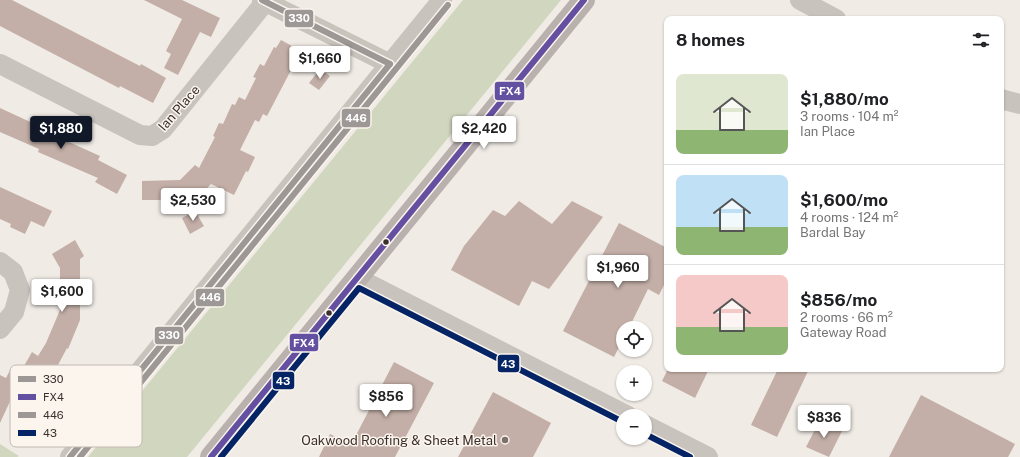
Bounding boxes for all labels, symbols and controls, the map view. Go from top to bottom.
line badge: 330 [284,9,314,28]
text: 330 [288,12,310,24]
icon: filters [970,29,992,51]
text: 8 homes [676,30,745,50]
pin: $1,660 [287,46,353,80]
text: $1,660 [298,51,342,66]
line badge: FX4 [494,81,525,101]
street label: Ian Place [155,82,203,134]
text: FX4 [499,85,521,97]
text: $1,880/mo [800,89,889,109]
icon: home [708,90,756,138]
line badge: 446 [341,108,371,128]
text: 3 rooms · 104 m² [800,109,899,124]
text: 446 [345,112,367,124]
pin: $1,880 [28,116,94,150]
pin: $2,420 [451,116,517,150]
text: $1,880 [39,121,83,136]
text: $2,420 [461,121,507,136]
text: Ian Place [800,124,855,139]
pin: $2,530 [160,188,226,222]
text: $1,600/mo [800,190,888,210]
icon: home [708,191,756,239]
text: $2,530 [170,193,216,208]
text: 4 rooms · 124 m² [800,210,898,225]
text: Bardal Bay [800,225,866,240]
unlabelled marker [381,237,391,247]
pin: $1,960 [585,255,651,289]
text: $1,960 [596,260,640,275]
pin: $1,600 [29,279,95,313]
text: $1,600 [40,284,84,299]
line badge: 446 [195,288,225,307]
text: $856/mo [800,290,877,310]
text: 446 [199,291,221,303]
icon: home [708,291,756,339]
unlabelled marker [324,308,334,318]
text: 2 rooms · 66 m² [800,310,893,325]
map controls [616,321,652,445]
button: locate [616,321,652,357]
text: Gateway Road [800,325,886,340]
line badge: 330 [154,326,184,345]
text: 330 [158,329,180,341]
line badge: FX4 [289,333,319,352]
text: FX4 [293,337,315,349]
line badge: 43 [497,354,520,373]
text: 43 [501,358,515,370]
legend [10,365,142,447]
button: + [616,365,652,401]
line badge: 43 [272,371,295,390]
text: 330 [43,373,64,385]
text: 43 [276,375,290,387]
pin: $856 [362,384,410,418]
text: $856 [369,389,403,404]
text: FX4 [43,391,64,403]
pin: $836 [800,405,848,439]
text: 446 [43,409,64,421]
button: − [616,409,652,445]
text: $836 [807,410,841,425]
text: 43 [43,427,57,439]
place label: Oakwood Roofing & Sheet Metal [301,433,497,448]
marker: Oakwood Roofing & Sheet Metal [500,435,510,445]

